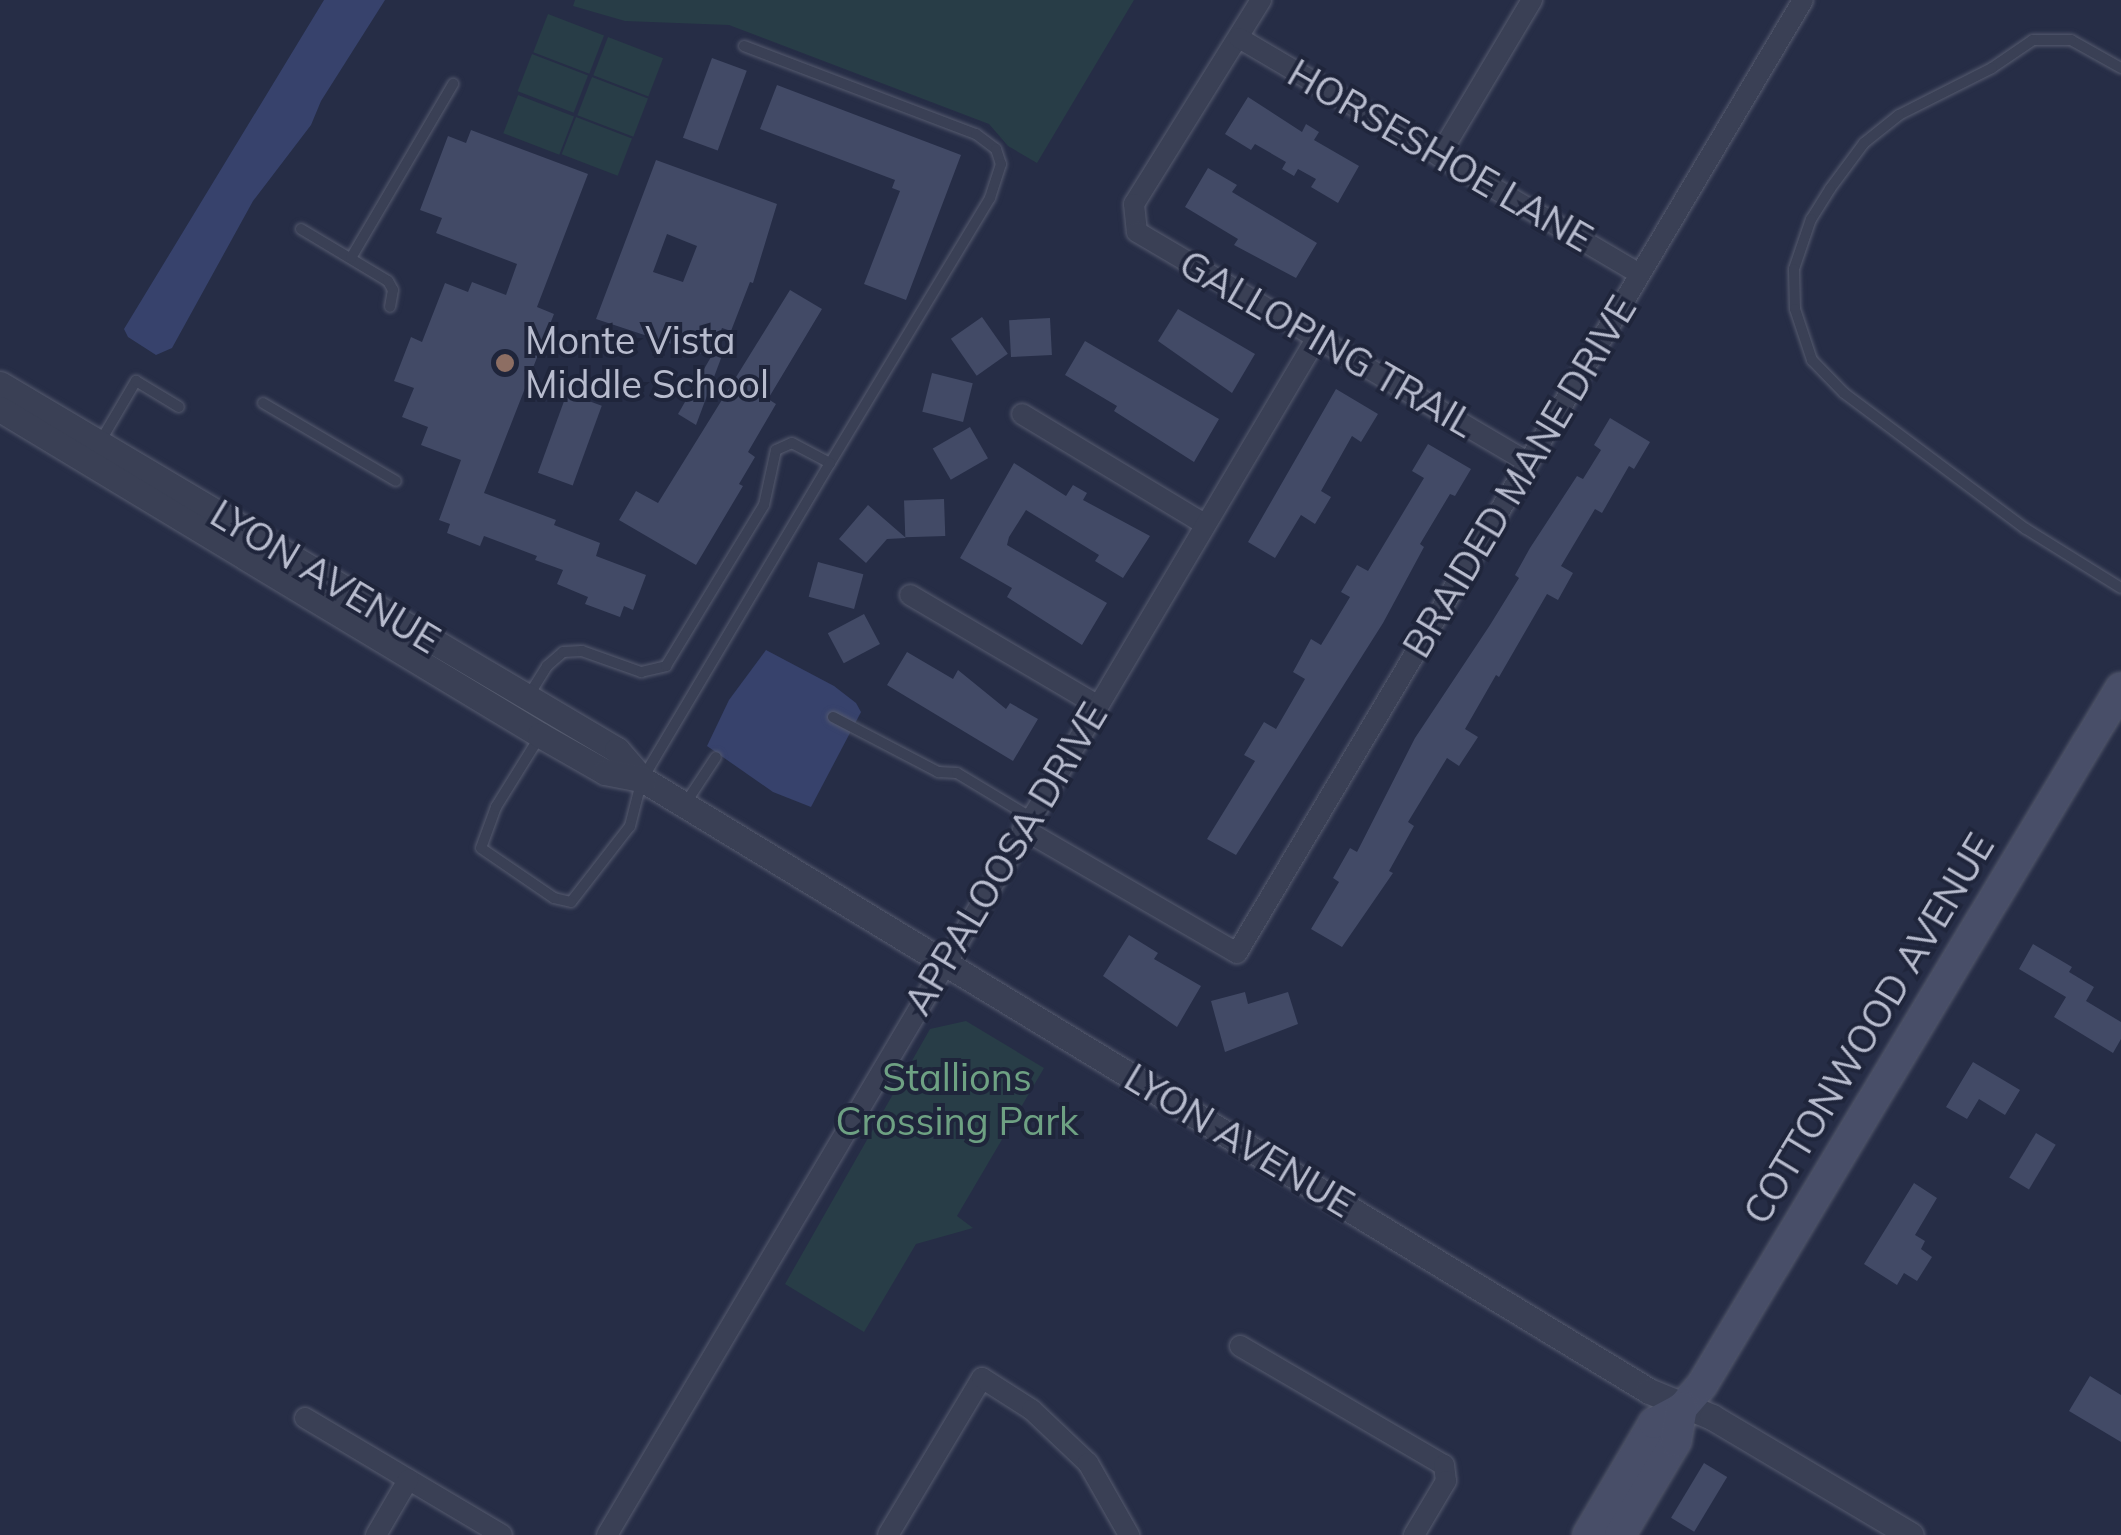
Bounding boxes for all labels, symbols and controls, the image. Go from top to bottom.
street label: HORSESHOE LANE [1280,50,1600,262]
street label: GALLOPING TRAIL [1171,241,1483,447]
street label: BRAIDED MANE DRIVE [1394,288,1646,666]
place label: Monte Vista Middle School [525,318,769,408]
marker: Monte Vista Middle School [494,352,516,374]
street label: LYON AVENUE [202,491,448,663]
street label: APPALOOSA DRIVE [895,695,1117,1023]
street label: COTTONWOOD AVENUE [1734,826,2004,1232]
park label: Stallions Crossing Park [835,1055,1079,1144]
street label: LYON AVENUE [1116,1055,1362,1227]

